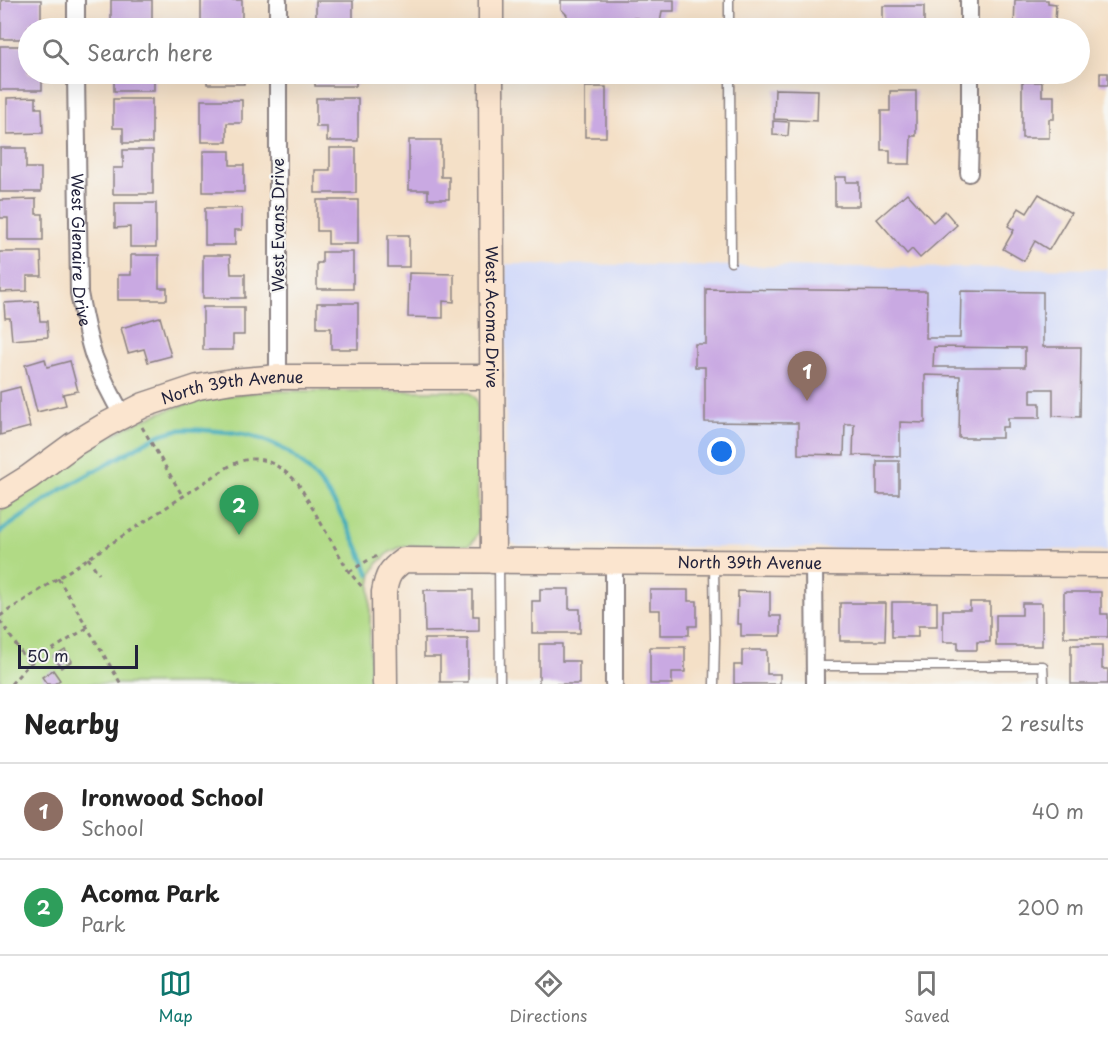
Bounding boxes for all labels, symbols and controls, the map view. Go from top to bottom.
search box [18,18,1090,84]
icon: search [39,35,72,68]
text: Search here [87,35,213,68]
street label: West Evans Drive [265,158,289,292]
street label: West Glenaire Drive [66,173,98,328]
street label: West Acoma Drive [481,246,505,388]
pin: 1 [788,352,826,401]
street label: North 39th Avenue [158,364,304,410]
your location [707,437,736,466]
pin: 2 [220,486,258,535]
street label: North 39th Avenue [677,549,822,574]
scale bar [18,642,138,670]
text: 50 m [27,643,68,667]
text: Nearby [24,704,119,743]
text: 2 results [1001,708,1084,738]
text: Ironwood School [81,780,264,813]
text: 1 [39,796,48,826]
text: 40 m [1032,796,1084,826]
text: School [81,813,144,843]
text: Acoma Park [81,876,220,909]
text: 2 [36,892,51,922]
text: 200 m [1017,892,1084,922]
text: Park [81,909,126,939]
tab: Map [158,967,193,1027]
tab: Directions [509,967,587,1027]
tab: Saved [904,967,950,1027]

